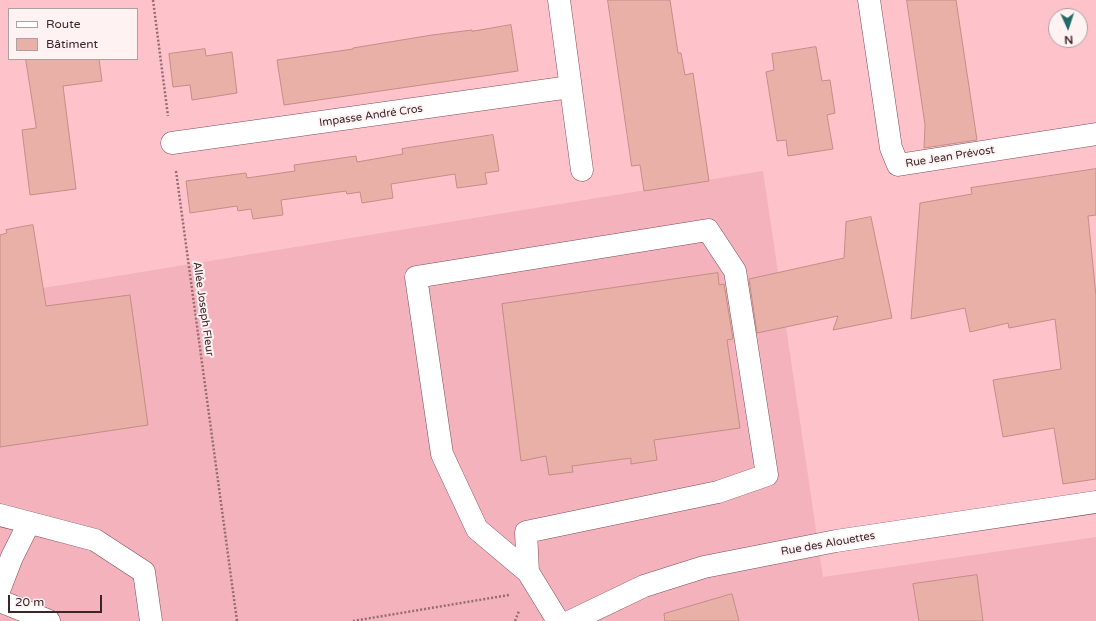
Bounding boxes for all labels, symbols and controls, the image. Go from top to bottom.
legend [8,8,138,60]
north arrow [1048,8,1088,48]
text: Route [46,17,80,31]
text: N [1064,33,1073,46]
text: Bâtiment [46,37,98,51]
street label: Impasse André Cros [318,102,424,130]
street label: Rue Jean Prévost [904,143,996,171]
street label: Allée Joseph Fleur [190,261,216,357]
street label: Rue des Alouettes [780,529,876,559]
scale bar [10,587,104,613]
text: 20 m [15,595,44,609]

